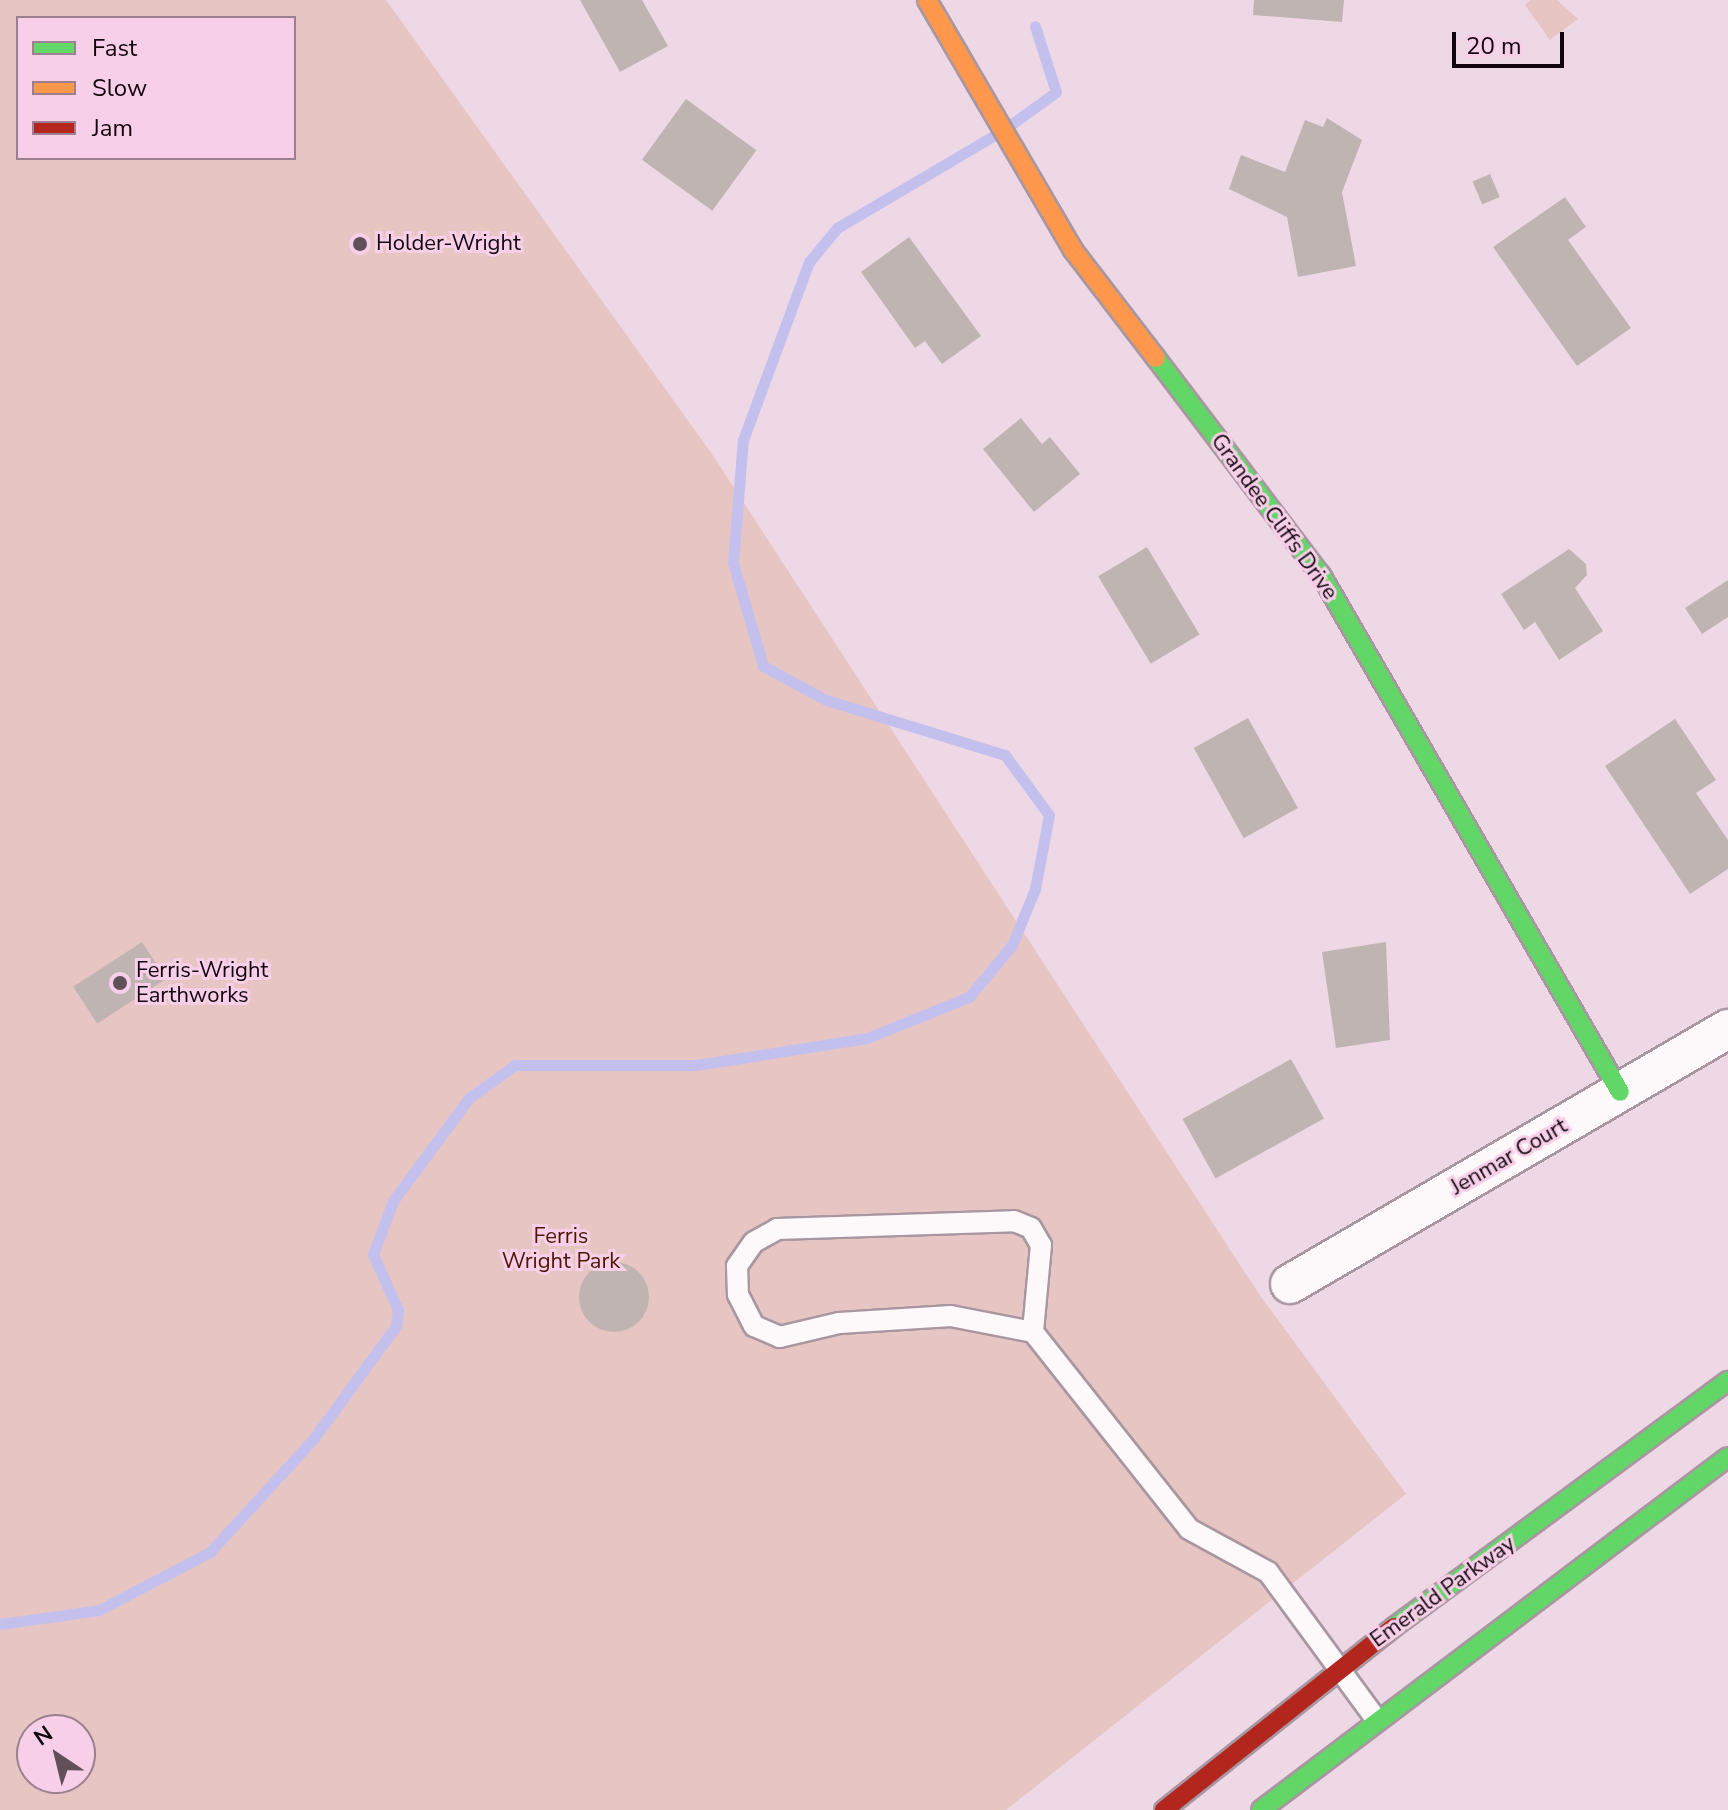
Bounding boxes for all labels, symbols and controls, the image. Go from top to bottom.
legend [16,16,296,160]
scale bar [1456,16,1568,66]
text: 20 m [1466,30,1522,62]
text: Fast [92,32,137,64]
text: Slow [92,72,147,104]
text: Jam [92,112,133,144]
place label: Holder-Wright [376,231,521,257]
marker: Holder-Wright [351,235,369,253]
street label: Grandee Cliffs Drive [1205,429,1343,605]
place label: Ferris-Wright Earthworks [136,957,268,1008]
marker: Ferris-Wright Earthworks [111,974,129,992]
street label: Jenmar Court [1446,1113,1572,1201]
park label: Ferris Wright Park [502,1223,620,1274]
street label: Emerald Parkway [1366,1531,1520,1653]
north arrow [16,1714,96,1794]
text: N [28,1719,59,1753]

